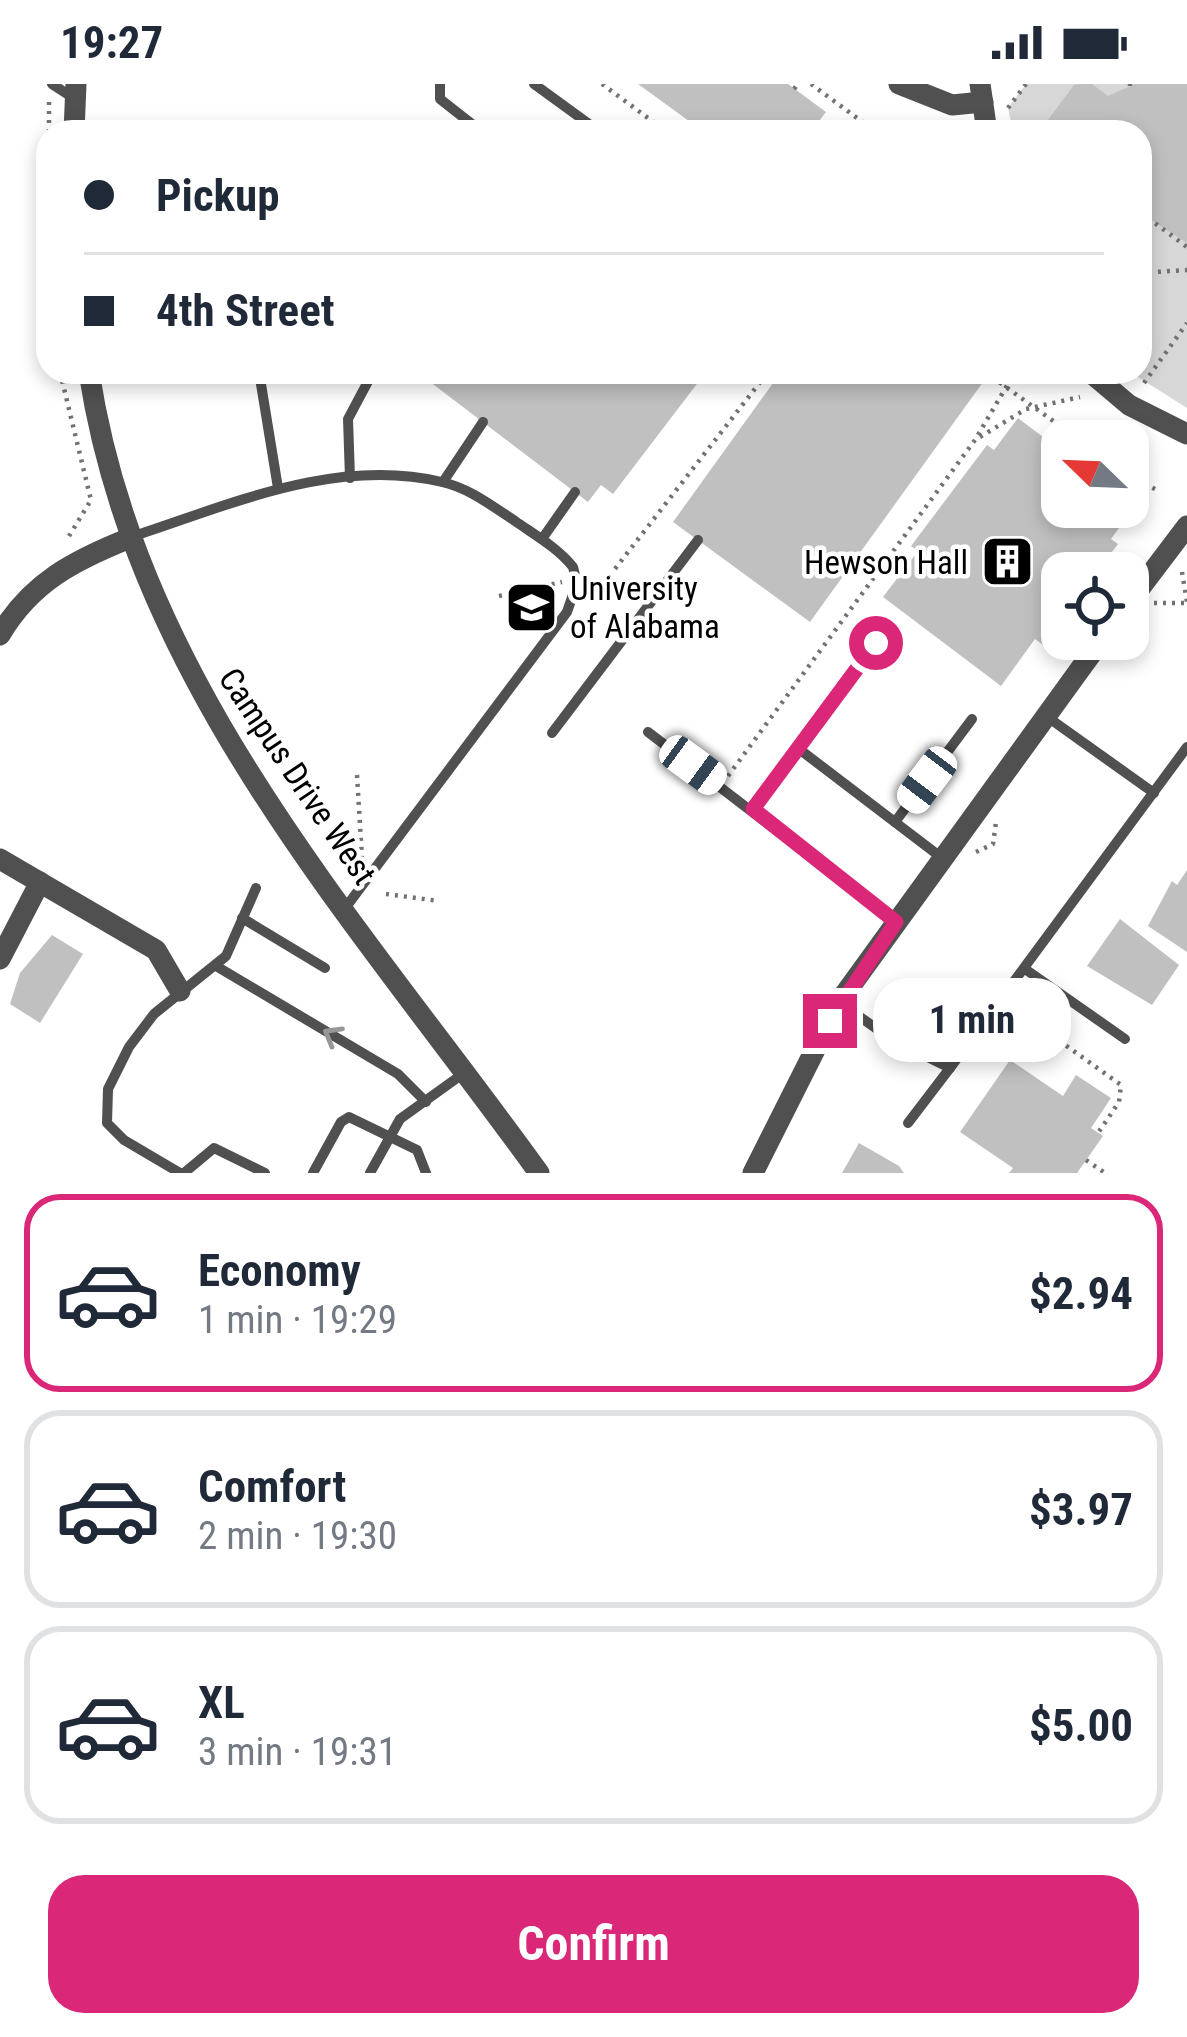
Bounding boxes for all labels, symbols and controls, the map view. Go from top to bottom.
text: 19:27 [60,16,163,69]
text: Pickup [156,169,280,222]
text: 4th Street [156,284,334,337]
north arrow [1041,420,1149,528]
map controls [1041,420,1149,660]
building icon: Hewson Hall [979,534,1035,590]
place label: Hewson Hall [804,543,968,582]
button: locate [1041,552,1149,660]
place label: University of Alabama [570,569,720,646]
school or university icon: University of Alabama [503,579,559,635]
route start [849,616,903,670]
street label: Campus Drive West [211,661,384,892]
car [653,729,733,801]
car [891,740,963,820]
callout: 1 min [872,979,1070,1063]
route end [803,994,857,1048]
text: 1 min [929,997,1015,1043]
one-way arrow [323,1027,344,1049]
icon: car [54,1239,162,1347]
text: Economy [198,1244,361,1297]
text: $2.94 [1029,1267,1133,1320]
text: 1 min · 19:29 [198,1297,397,1343]
icon: car [54,1455,162,1563]
text: Comfort [198,1460,346,1513]
text: $3.97 [1029,1483,1133,1536]
text: 2 min · 19:30 [198,1513,397,1559]
icon: car [54,1671,162,1779]
text: XL [198,1676,245,1729]
text: $5.00 [1029,1699,1133,1752]
text: 3 min · 19:31 [198,1729,397,1775]
button: Confirm [48,1875,1139,2013]

